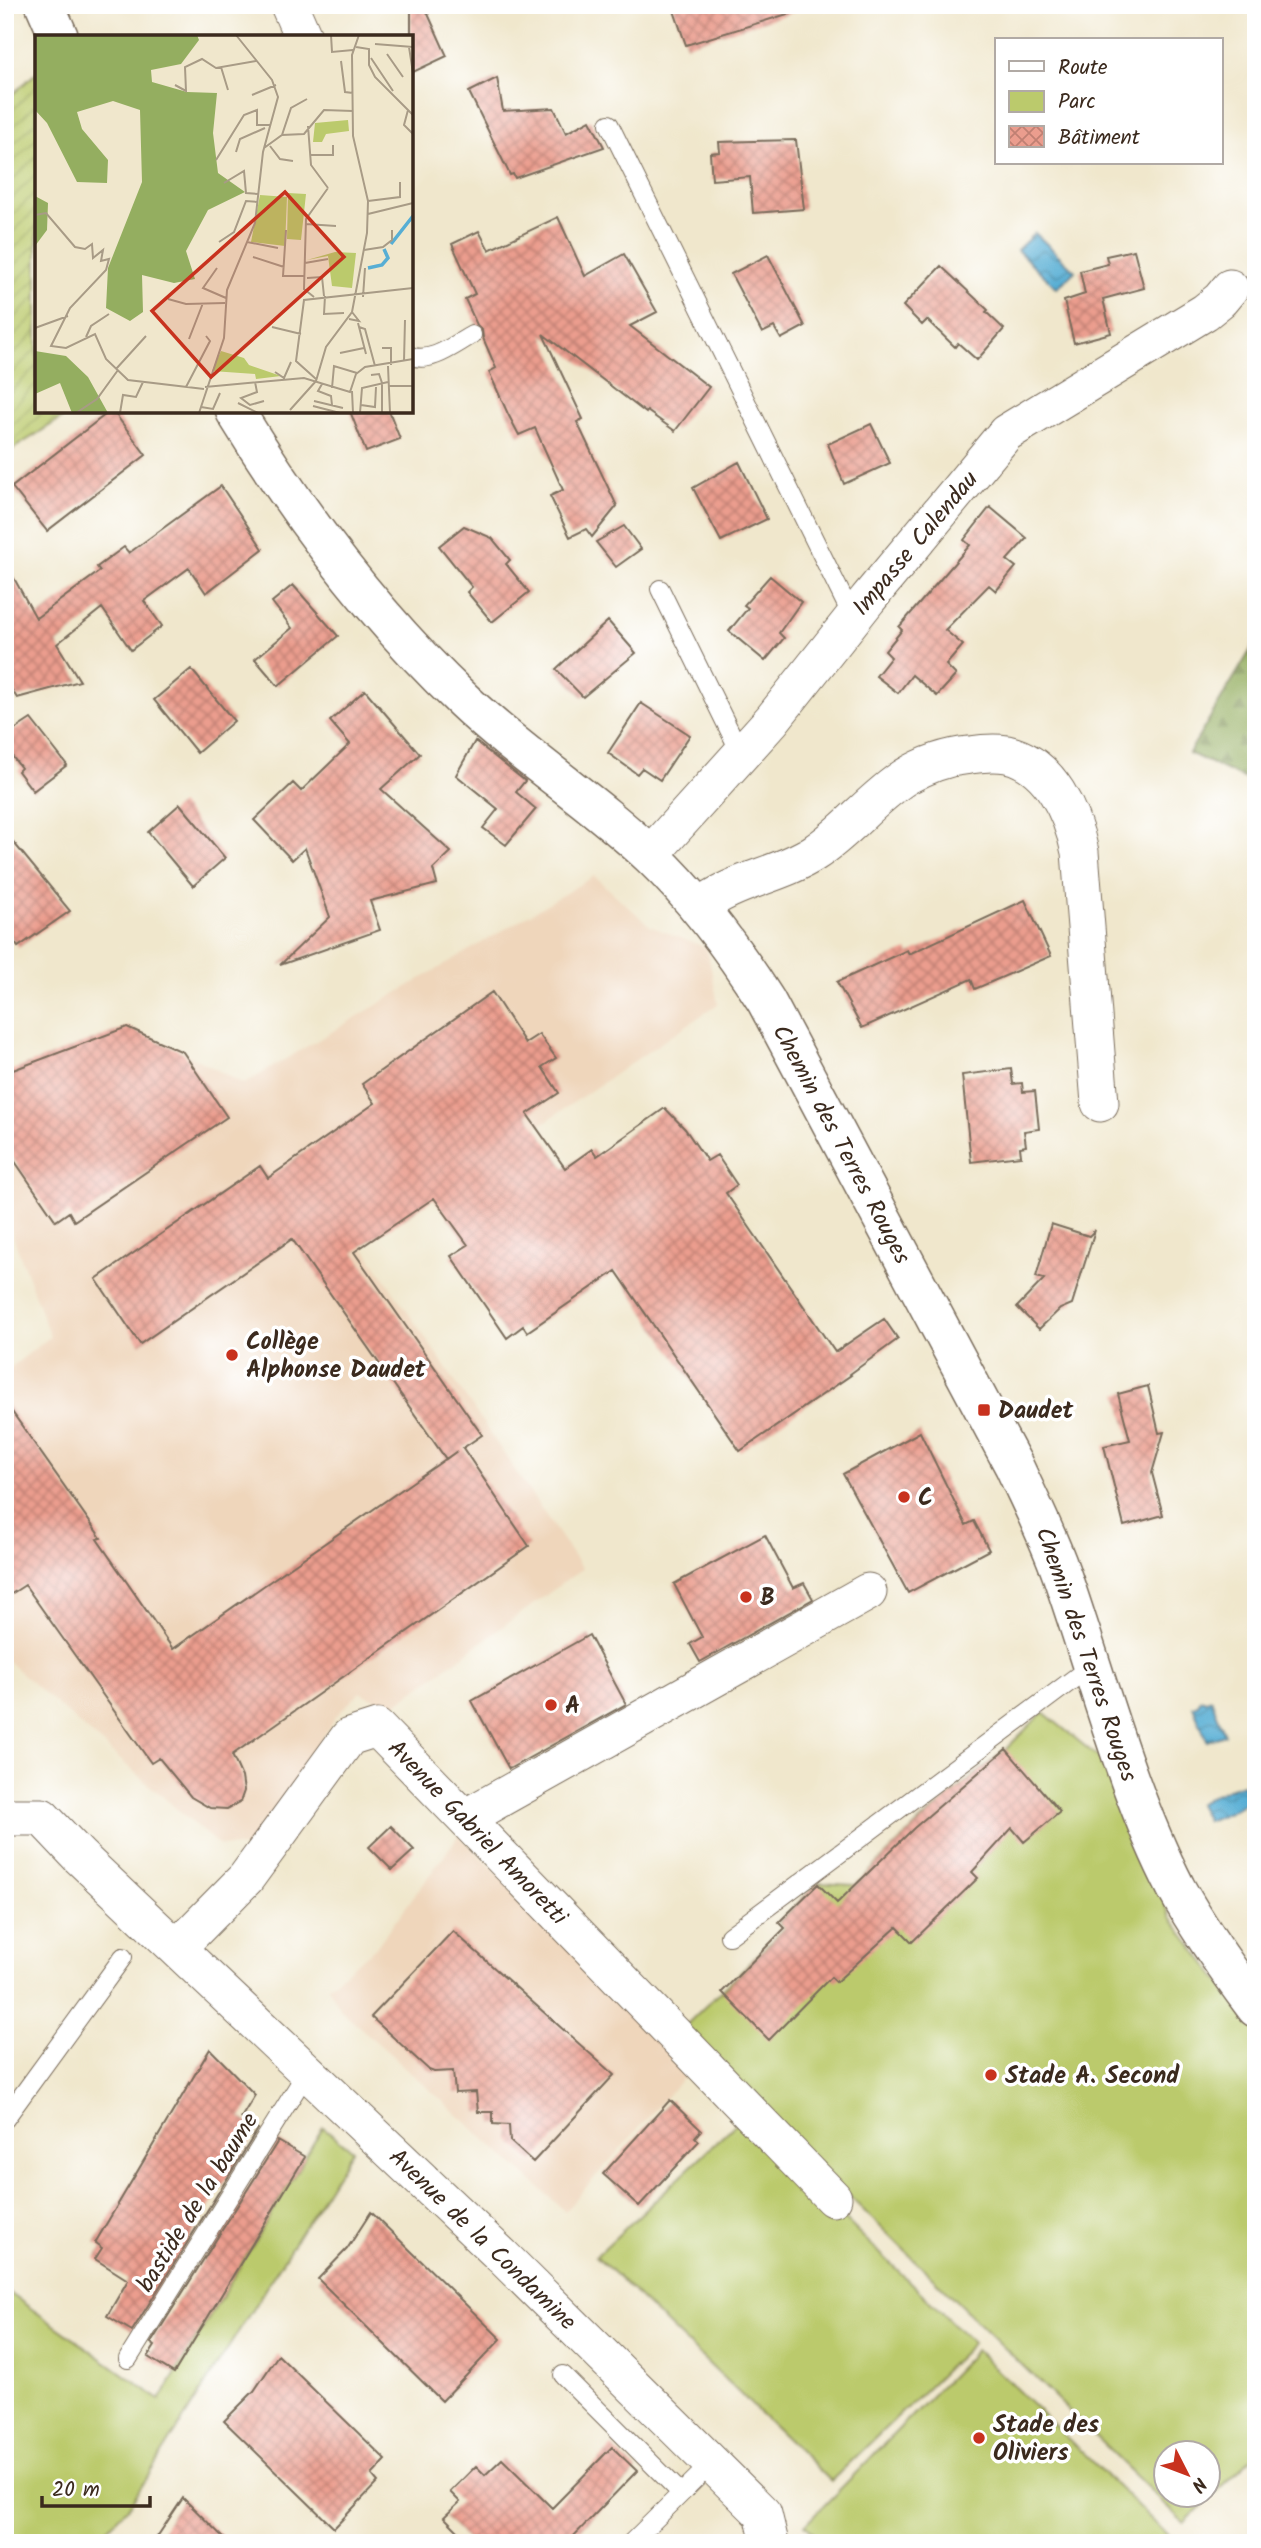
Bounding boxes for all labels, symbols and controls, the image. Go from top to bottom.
inset map [35,35,413,413]
legend [995,38,1222,164]
text: Route [1058,52,1108,85]
text: Parc [1058,86,1096,119]
text: Bâtiment [1058,122,1141,155]
street label: Impasse Calendau [843,462,989,625]
street label: Chemin des Terres Rouges [761,1018,921,1272]
place label: Collège Alphonse Daudet [246,1323,427,1390]
marker: Collège Alphonse Daudet [224,1347,240,1363]
place label: Daudet [998,1392,1075,1431]
marker: Daudet [976,1402,992,1418]
place label: C [918,1479,933,1518]
marker: C [896,1489,912,1505]
street label: Chemin des Terres Rouges [1024,1522,1147,1787]
place label: B [760,1579,775,1618]
marker: B [738,1589,754,1605]
place label: A [565,1687,580,1726]
marker: A [543,1697,559,1713]
street label: Avenue Gabriel Amoretti [377,1731,577,1936]
place label: Stade A. Second [1005,2057,1180,2096]
marker: Stade A. Second [983,2067,999,2083]
street label: bastide de la baume [127,2105,269,2300]
street label: Avenue de la Condamine [379,2140,585,2341]
place label: Stade des Oliviers [993,2406,1099,2473]
marker: Stade des Oliviers [971,2430,987,2446]
north arrow [1152,2440,1222,2510]
scale bar [42,2464,150,2508]
text: N [1183,2470,1213,2499]
text: 20 m [52,2474,100,2507]

